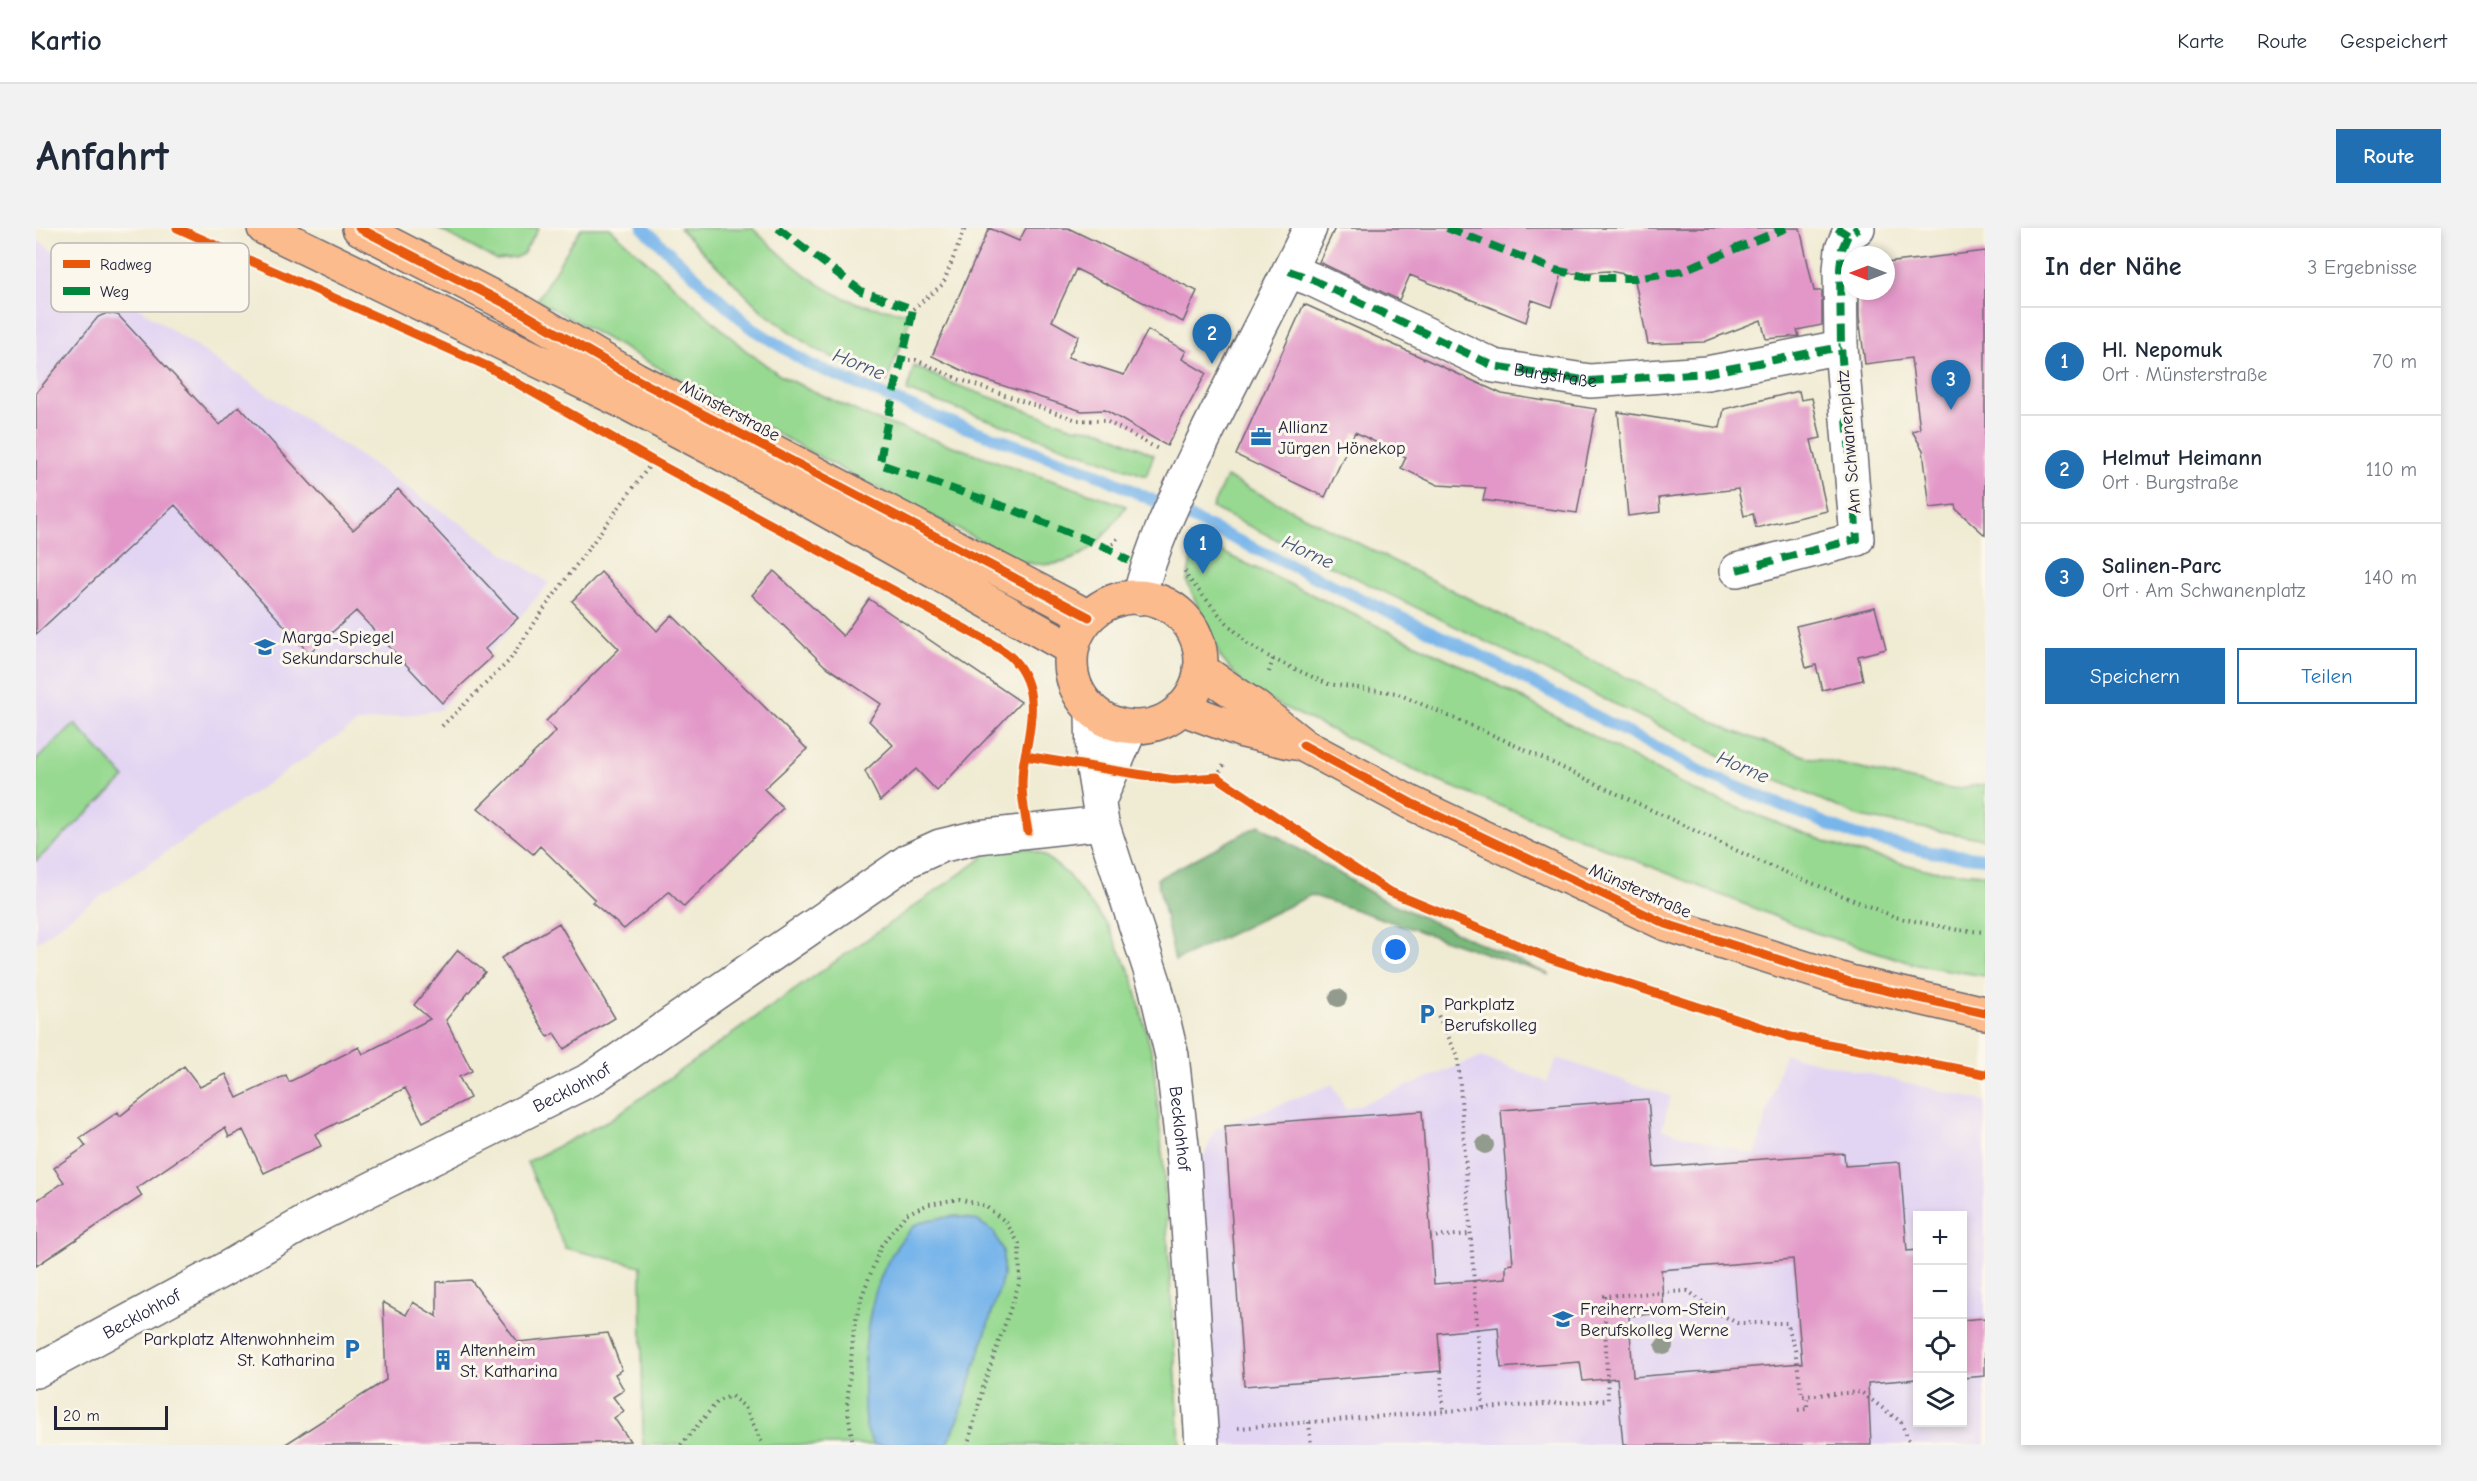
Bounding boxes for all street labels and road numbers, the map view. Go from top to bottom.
street label: Burgstraße [1512,359,1597,392]
street label: Am Schwanenplatz [1832,369,1866,515]
street label: Münsterstraße [677,376,783,446]
street label: Münsterstraße [1586,859,1694,923]
street label: Becklohhof [529,1058,615,1117]
street label: Becklohhof [1165,1085,1195,1172]
street label: Becklohhof [99,1284,185,1343]

